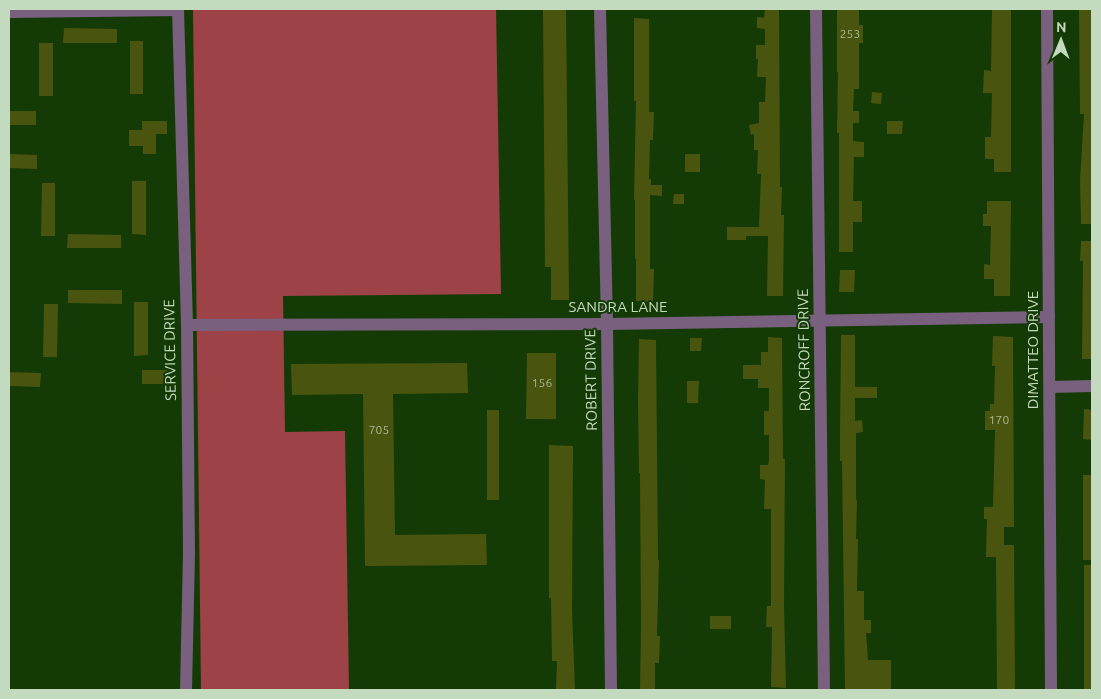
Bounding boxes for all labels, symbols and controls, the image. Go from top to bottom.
north arrow [1036,15,1086,65]
text: N [1056,19,1067,35]
house number: 253 [840,27,860,40]
street label: RONCROFF DRIVE [794,288,813,412]
street label: DIMATTEO DRIVE [1024,291,1041,409]
street label: SANDRA LANE [569,298,667,315]
street label: SERVICE DRIVE [160,299,179,401]
street label: ROBERT DRIVE [581,329,600,431]
house number: 156 [532,376,552,389]
house number: 170 [989,413,1009,426]
house number: 705 [369,423,389,436]

